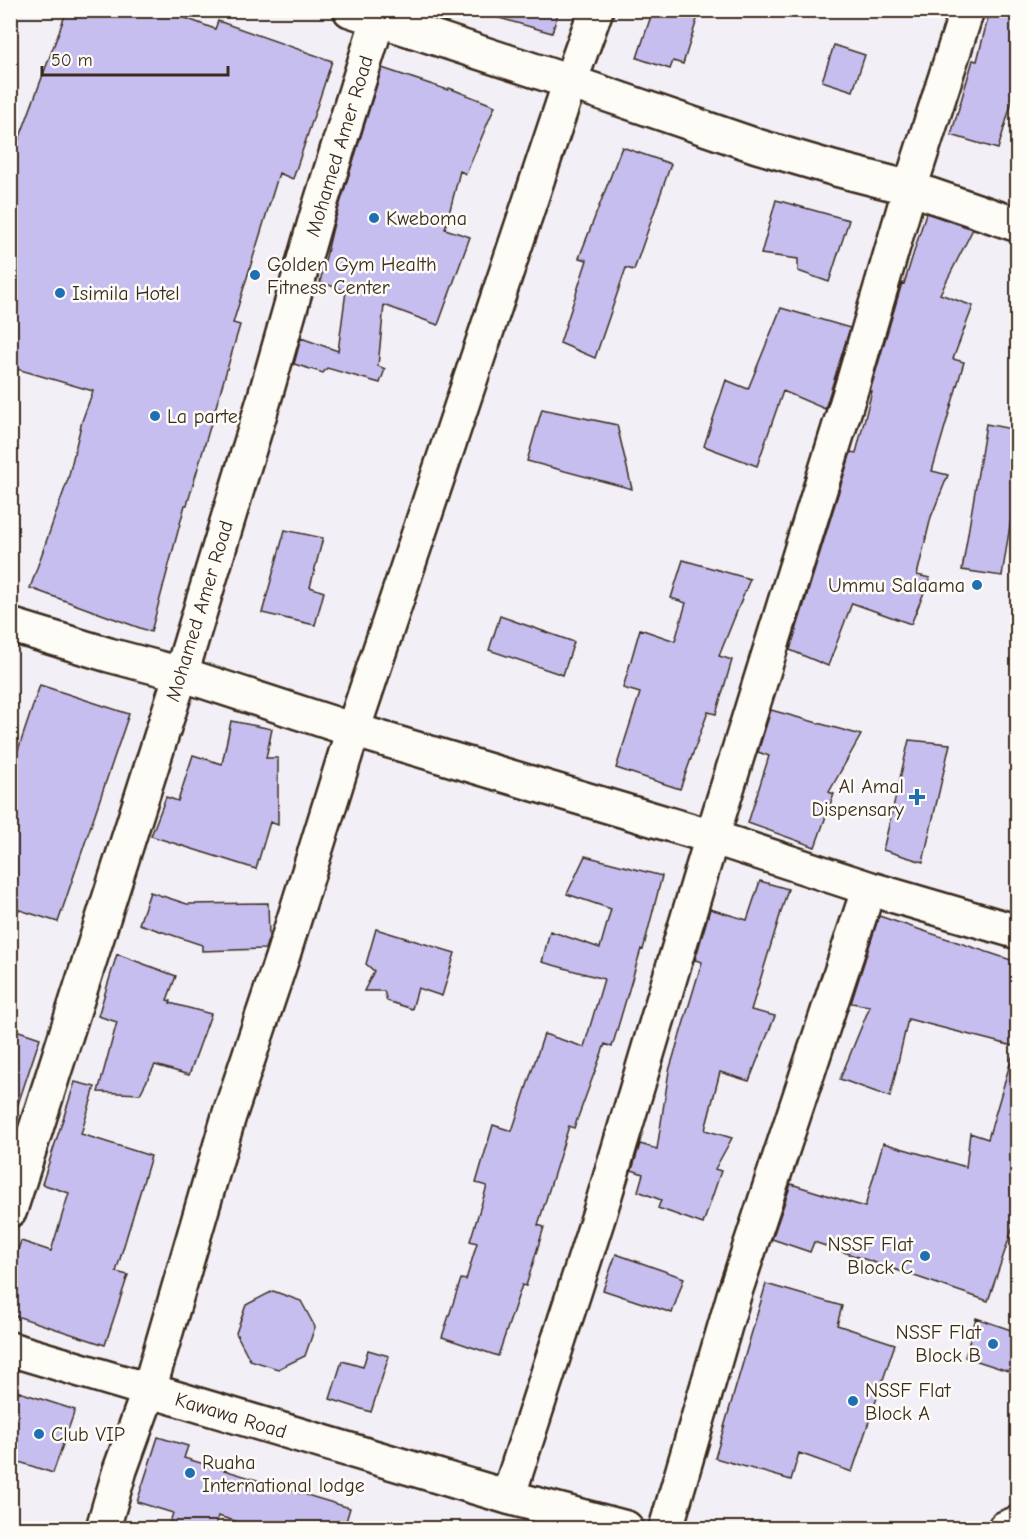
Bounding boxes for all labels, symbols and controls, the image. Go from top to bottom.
scale bar [42,39,228,77]
text: 50 m [51,50,93,71]
street label: Mohamed Amer Road [301,53,378,239]
place label: Kweboma [386,207,467,230]
marker: Kweboma [367,211,381,225]
place label: Golden Gym Health Fitness Center [267,253,437,299]
marker: Golden Gym Health Fitness Center [248,268,262,282]
place label: Isimila Hotel [72,282,180,305]
marker: Isimila Hotel [53,286,67,300]
place label: La parte [167,405,238,428]
marker: La parte [148,409,162,423]
street label: Mohamed Amer Road [161,518,238,704]
place label: Ummu Salaama [828,574,965,597]
marker: Ummu Salaama [970,578,984,592]
place label: Al Amal Dispensary [811,775,904,821]
marker: Al Amal Dispensary [908,788,926,806]
place label: NSSF Flat Block C [828,1233,914,1279]
marker: NSSF Flat Block C [918,1249,932,1263]
place label: NSSF Flat Block B [896,1321,982,1367]
marker: NSSF Flat Block B [986,1337,1000,1351]
place label: NSSF Flat Block A [865,1379,952,1425]
street label: Kawawa Road [172,1388,289,1443]
marker: NSSF Flat Block A [846,1394,860,1408]
place label: Club VIP [51,1423,125,1446]
marker: Club VIP [32,1427,46,1441]
place label: Ruaha International lodge [202,1451,365,1497]
marker: Ruaha International lodge [183,1466,197,1480]

